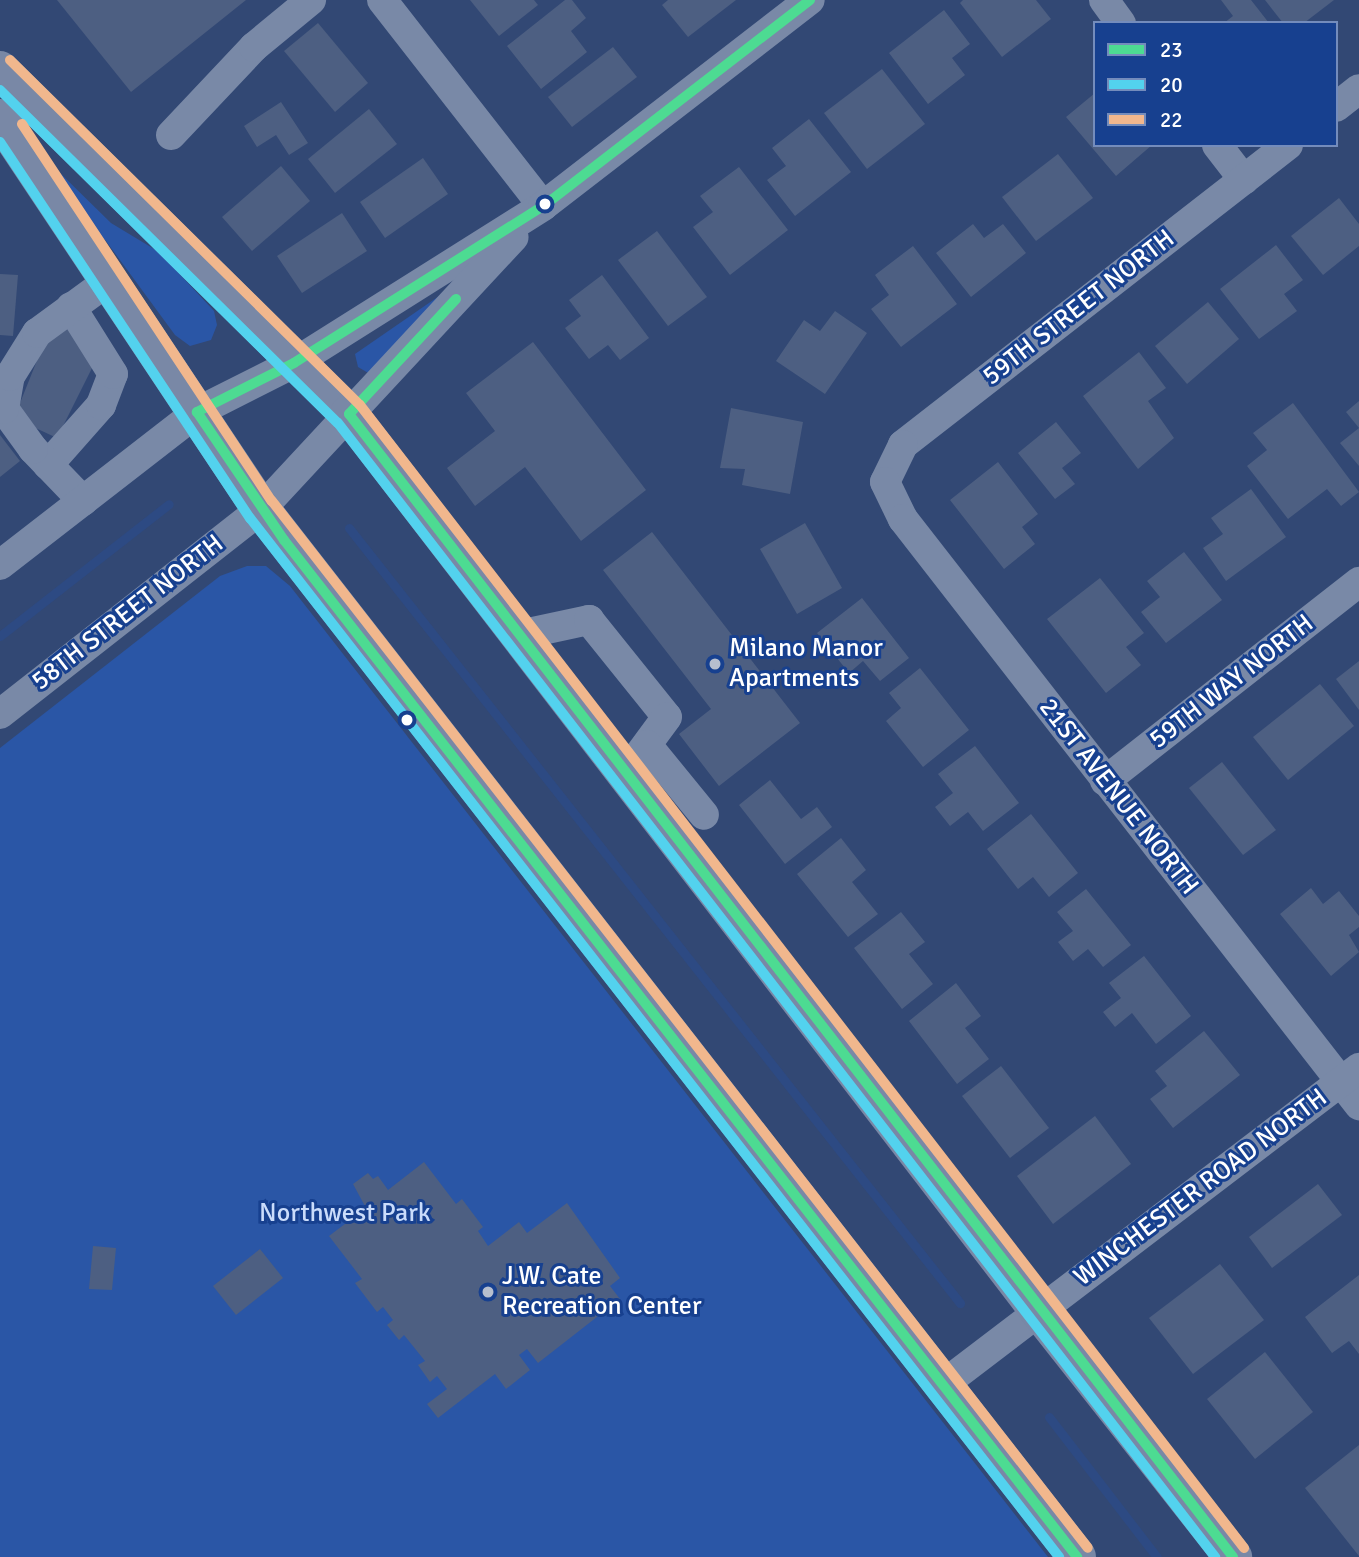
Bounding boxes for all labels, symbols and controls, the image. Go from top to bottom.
legend [1093,21,1338,147]
text: 23 [1160,37,1183,63]
text: 20 [1160,72,1183,98]
text: 22 [1160,107,1183,133]
unlabelled marker [538,197,552,211]
street label: 59TH STREET NORTH [977,223,1181,393]
street label: 58TH STREET NORTH [26,528,230,698]
street label: 59TH WAY NORTH [1144,608,1320,756]
place label: Milano Manor Apartments [729,633,883,694]
marker: Milano Manor Apartments [707,656,723,672]
street label: 21ST AVENUE NORTH [1032,693,1204,901]
unlabelled marker [400,713,414,727]
street label: WINCHESTER ROAD NORTH [1068,1083,1334,1293]
park label: Northwest Park [259,1198,431,1230]
place label: J.W. Cate Recreation Center [502,1261,701,1322]
marker: J.W. Cate Recreation Center [480,1284,496,1300]

